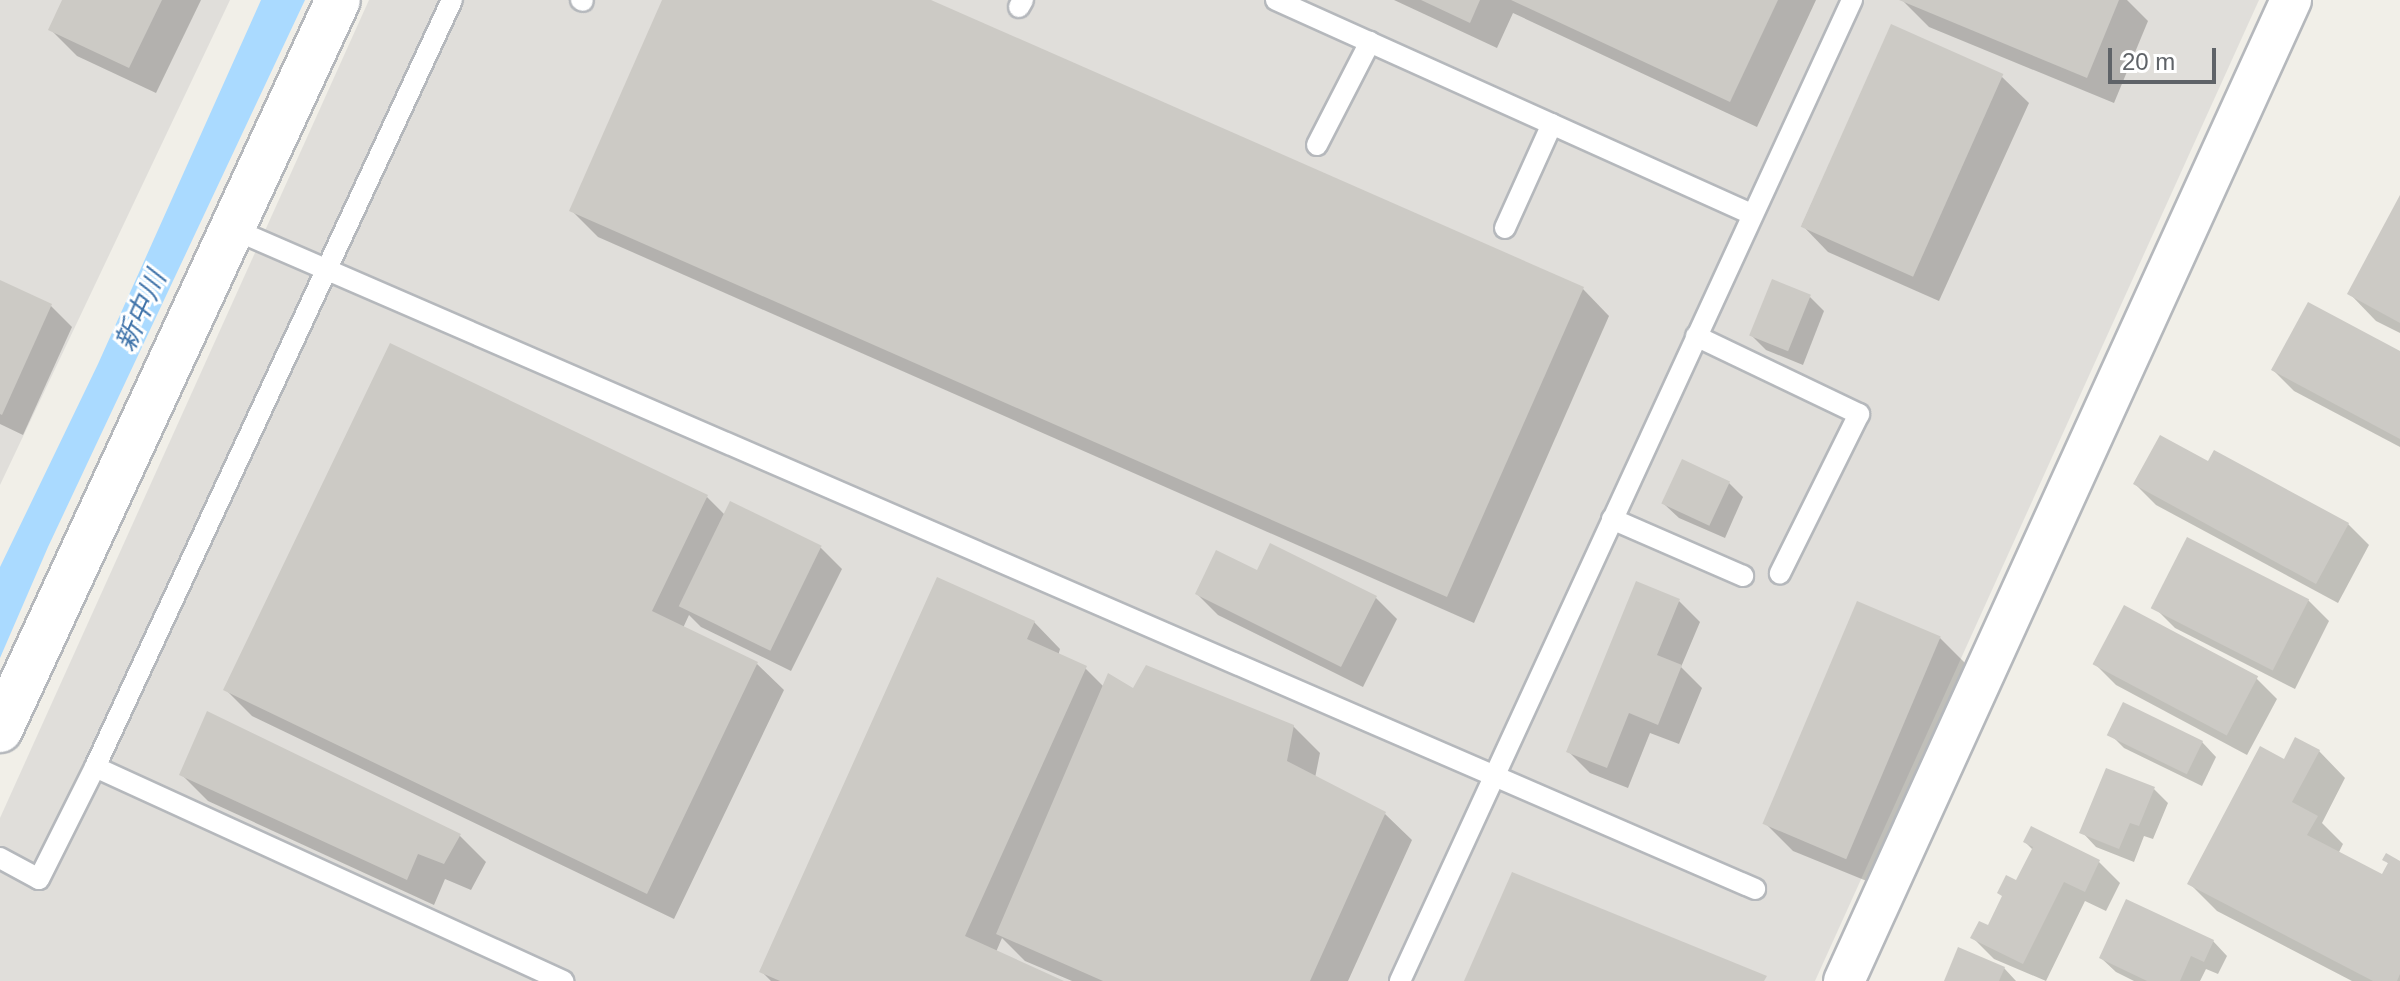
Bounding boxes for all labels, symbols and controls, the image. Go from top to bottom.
scale bar [2112,32,2220,82]
text: 20 m [2122,48,2175,75]
water label: 新中川 [109,266,173,356]

